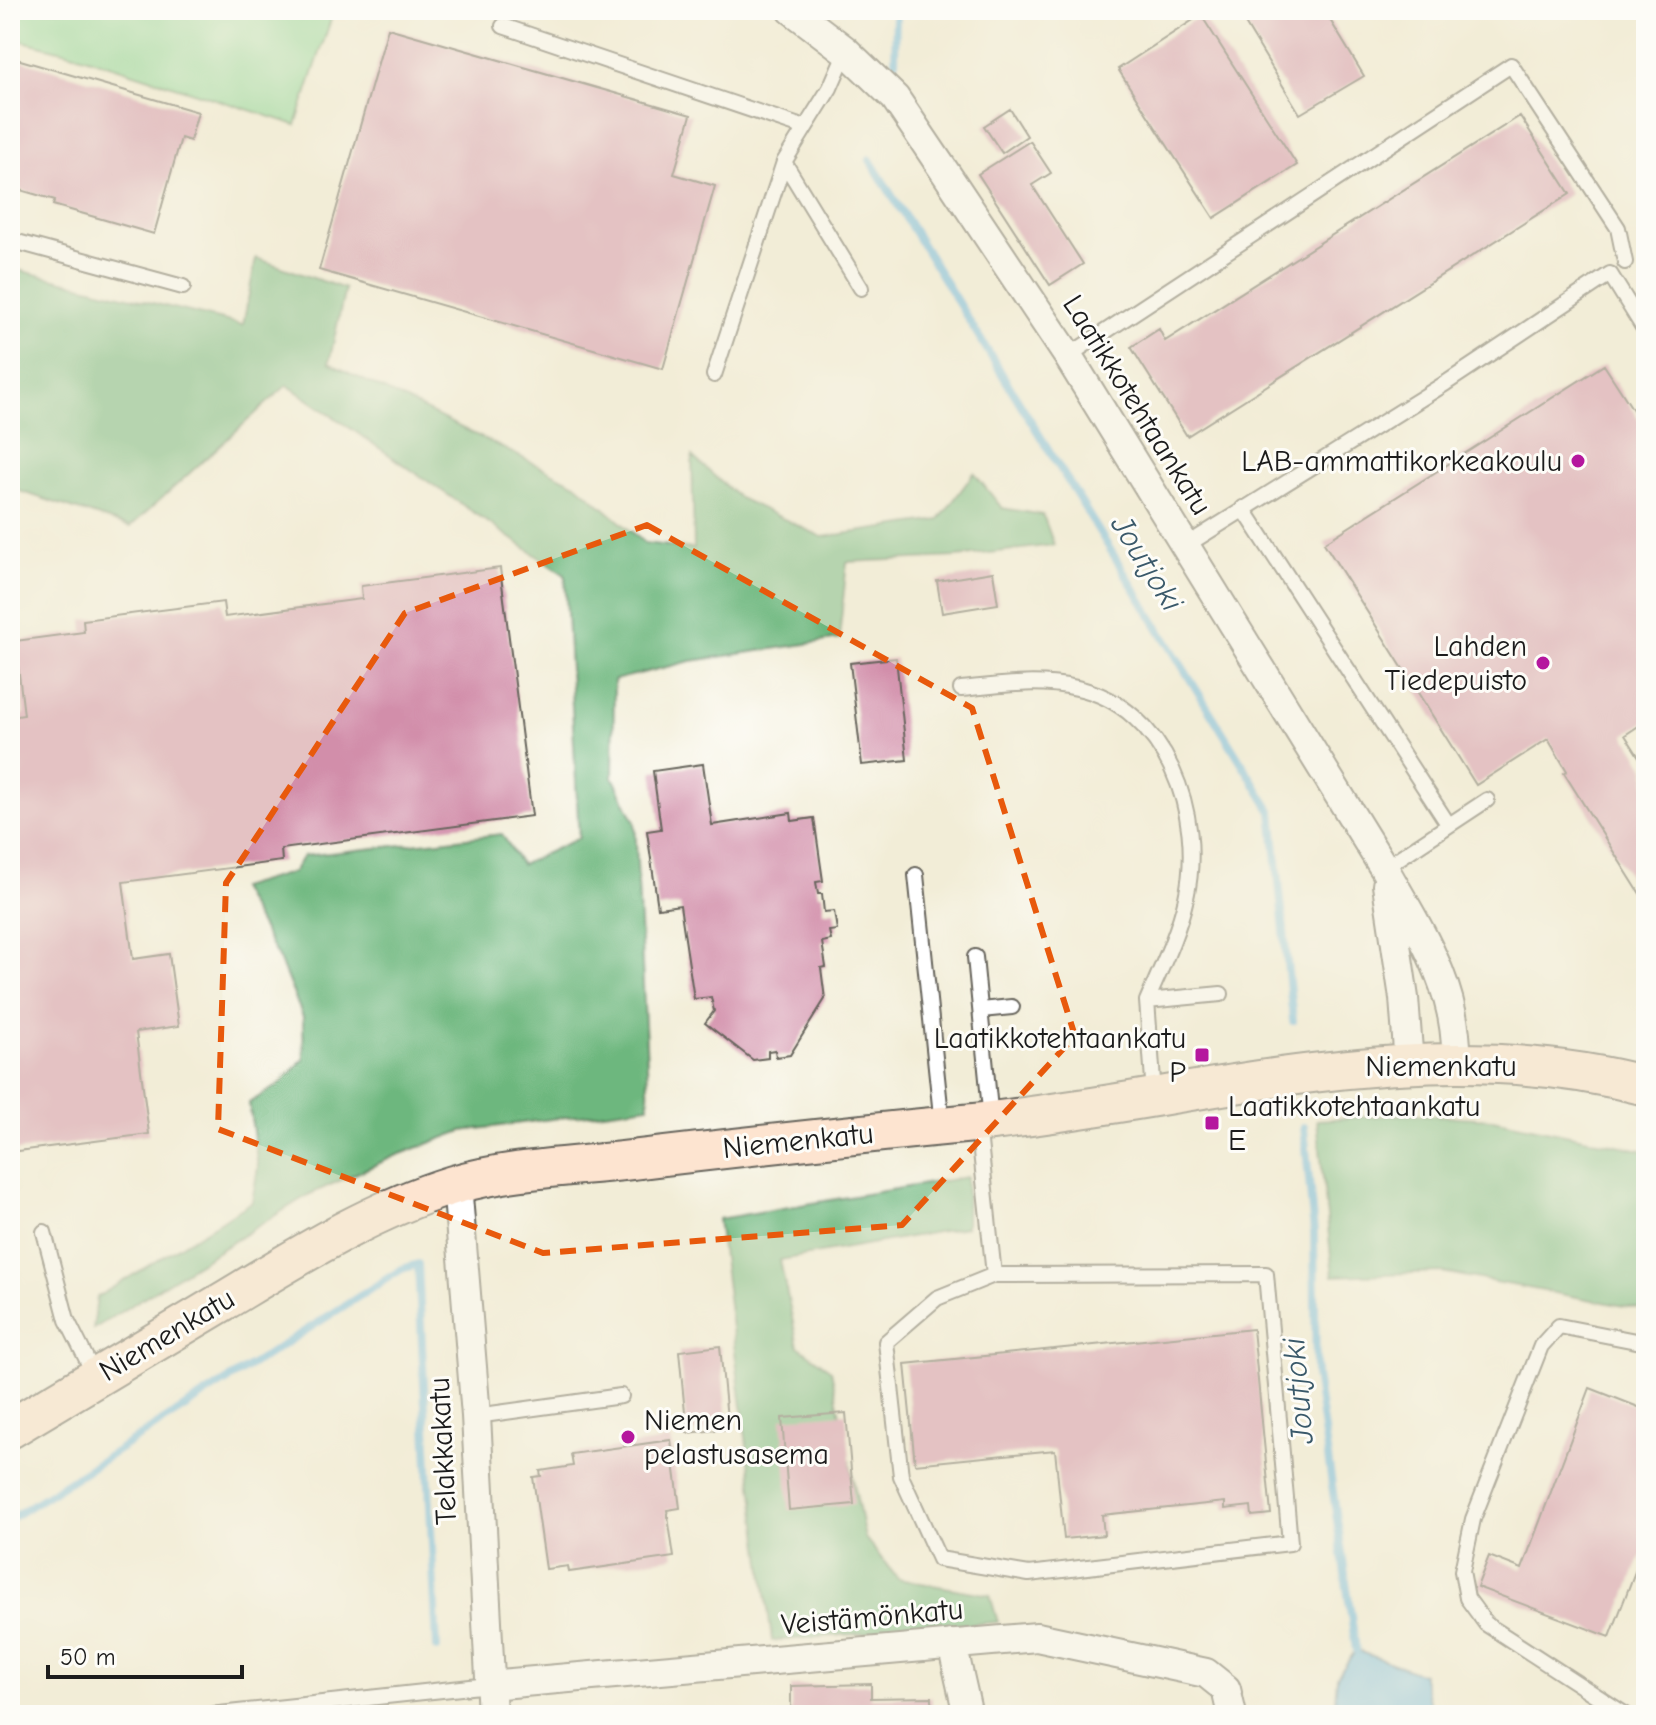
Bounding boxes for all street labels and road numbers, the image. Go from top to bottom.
street label: Laatikkotehtaankatu [1055,289,1219,521]
street label: Niemenkatu [1365,1049,1517,1084]
street label: Niemenkatu [721,1116,875,1166]
street label: Niemenkatu [93,1281,241,1389]
street label: Telakkakatu [422,1376,464,1526]
street label: Veistämönkatu [780,1592,964,1642]

